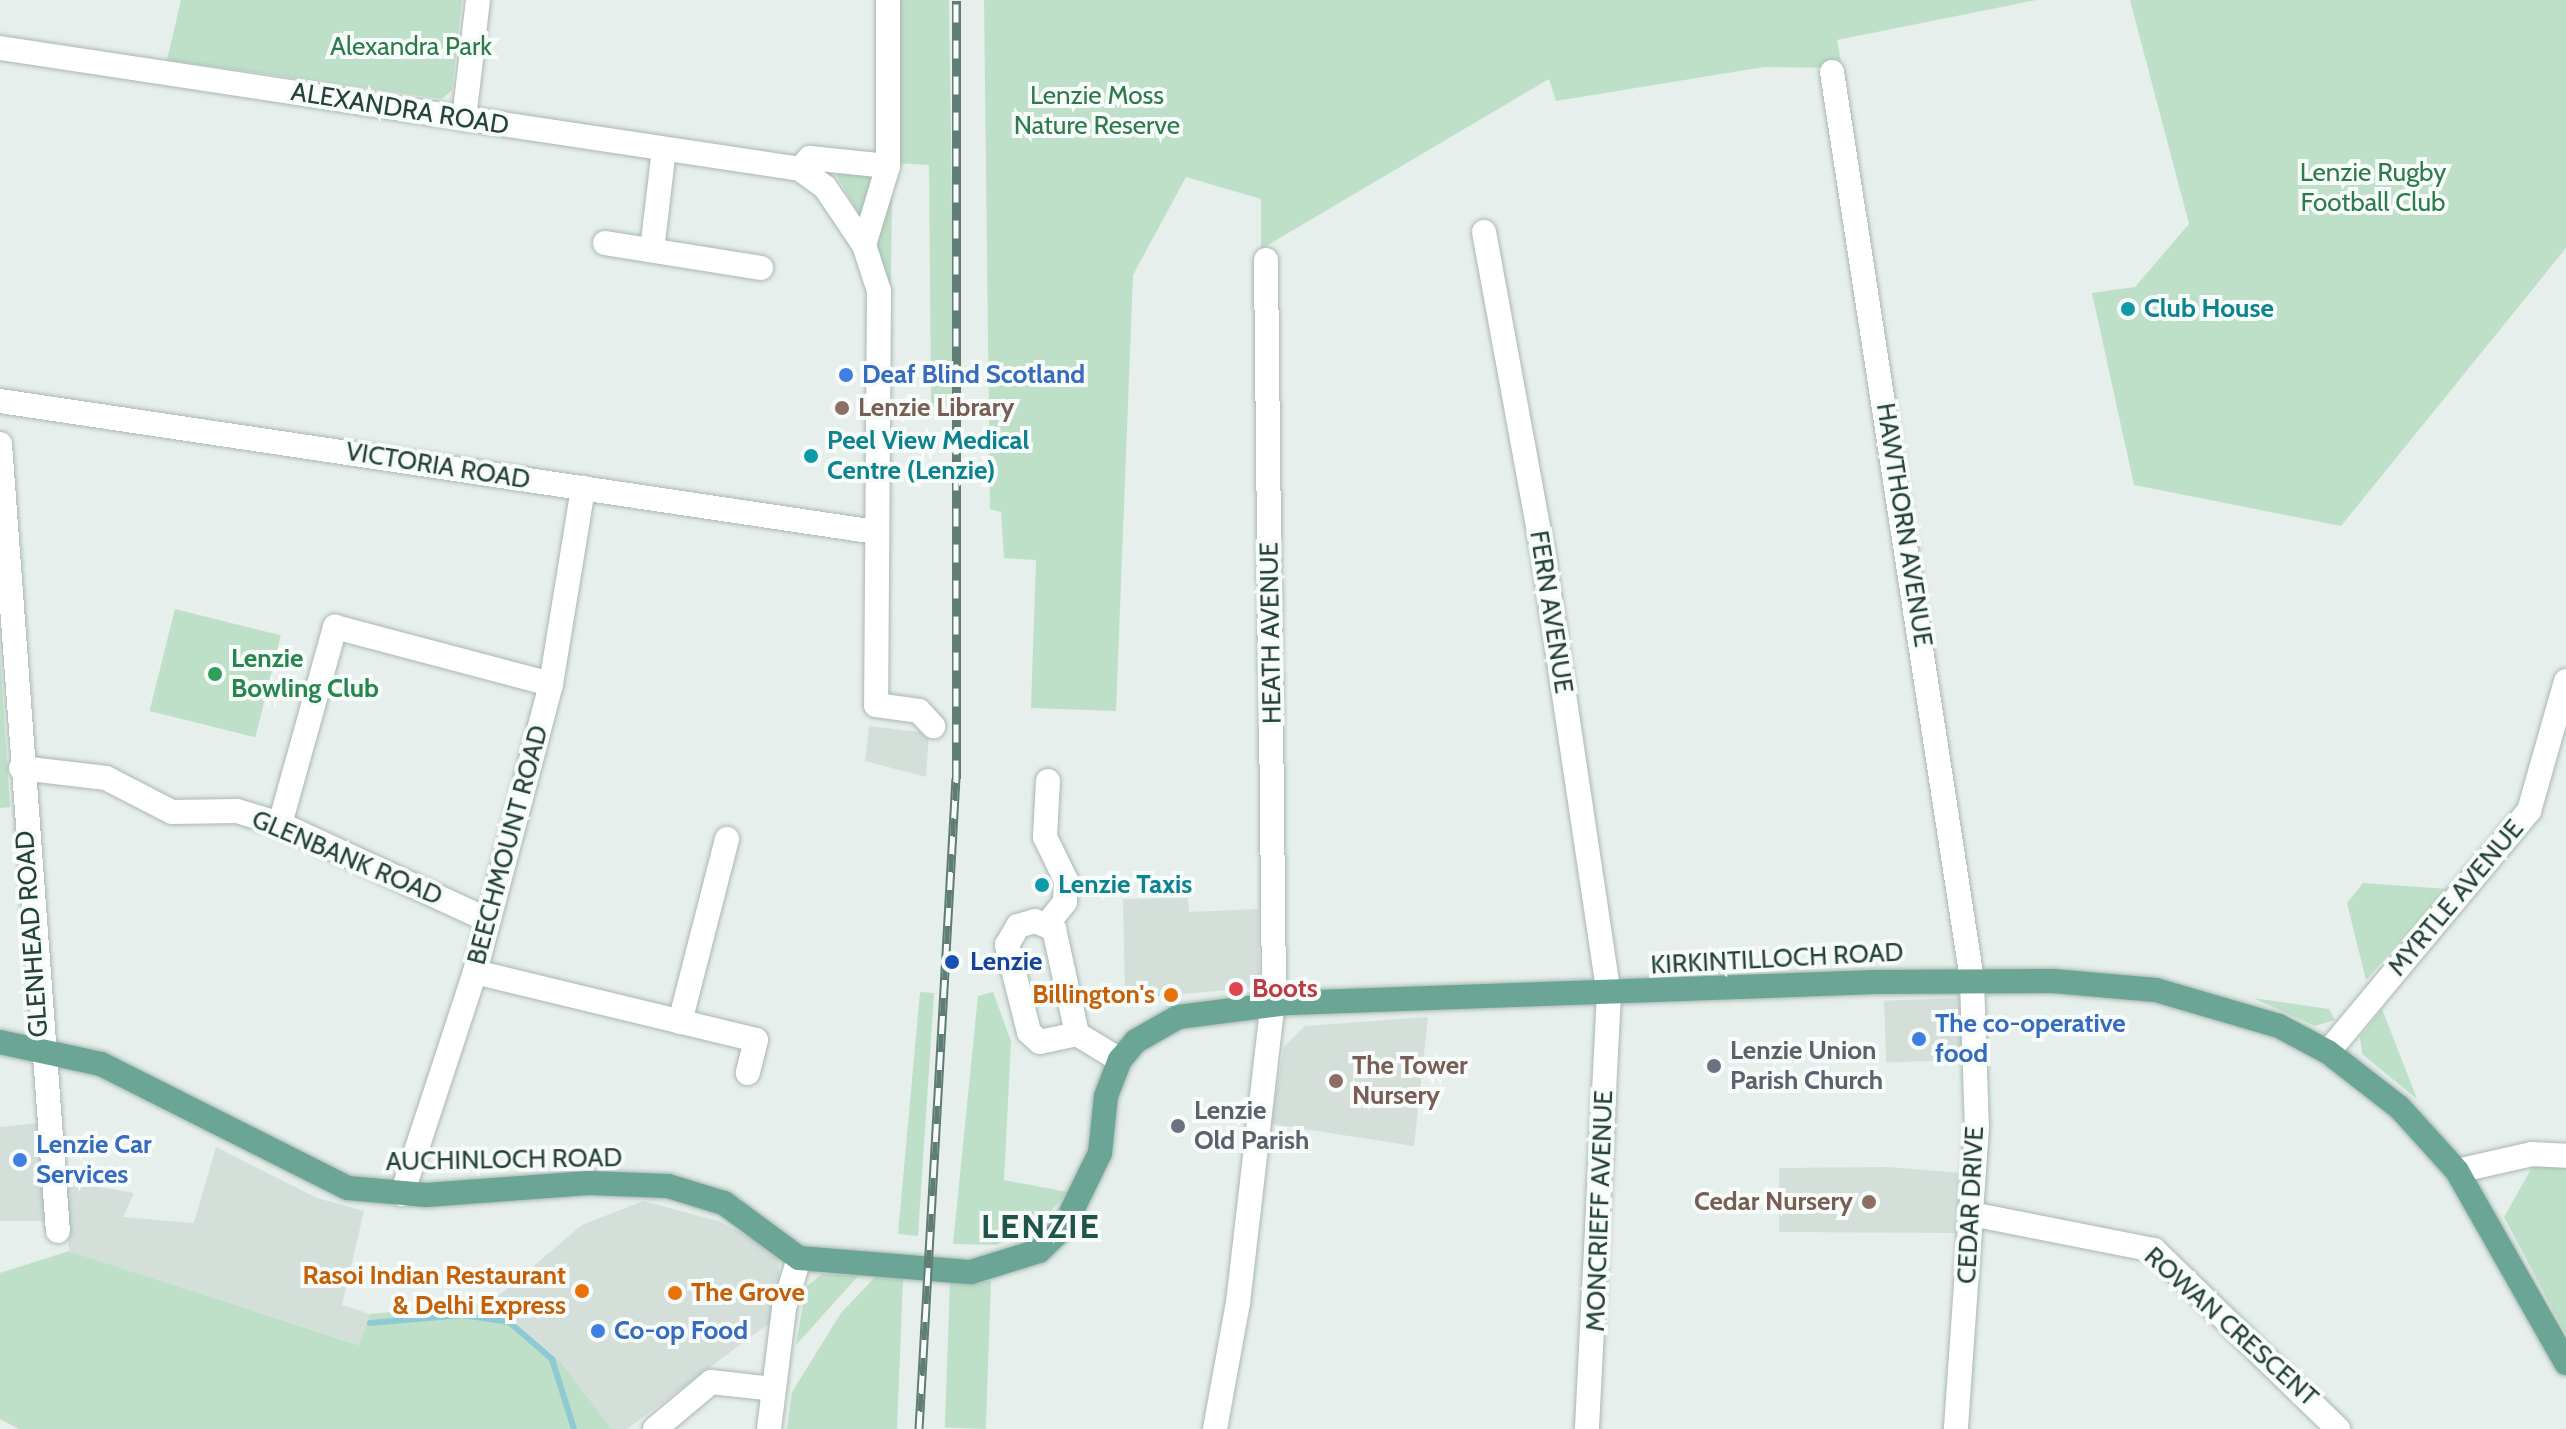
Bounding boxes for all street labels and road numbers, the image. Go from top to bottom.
street label: ALEXANDRA ROAD [289,76,511,142]
street label: HAWTHORN AVENUE [1869,401,1939,649]
street label: VICTORIA ROAD [344,436,532,496]
street label: FERN AVENUE [1523,528,1579,696]
street label: HEATH AVENUE [1254,542,1288,724]
street label: BEECHMOUNT ROAD [461,722,555,968]
street label: GLENBANK ROAD [247,804,447,912]
street label: MYRTLE AVENUE [2382,814,2530,982]
street label: GLENHEAD ROAD [9,830,55,1038]
street label: KIRKINTILLOCH ROAD [1650,937,1904,981]
street label: MONCRIEFF AVENUE [1580,1090,1620,1332]
street label: CEDAR DRIVE [1951,1125,1991,1285]
street label: AUCHINLOCH ROAD [385,1142,623,1178]
street label: ROWAN CRESCENT [2138,1241,2324,1413]

